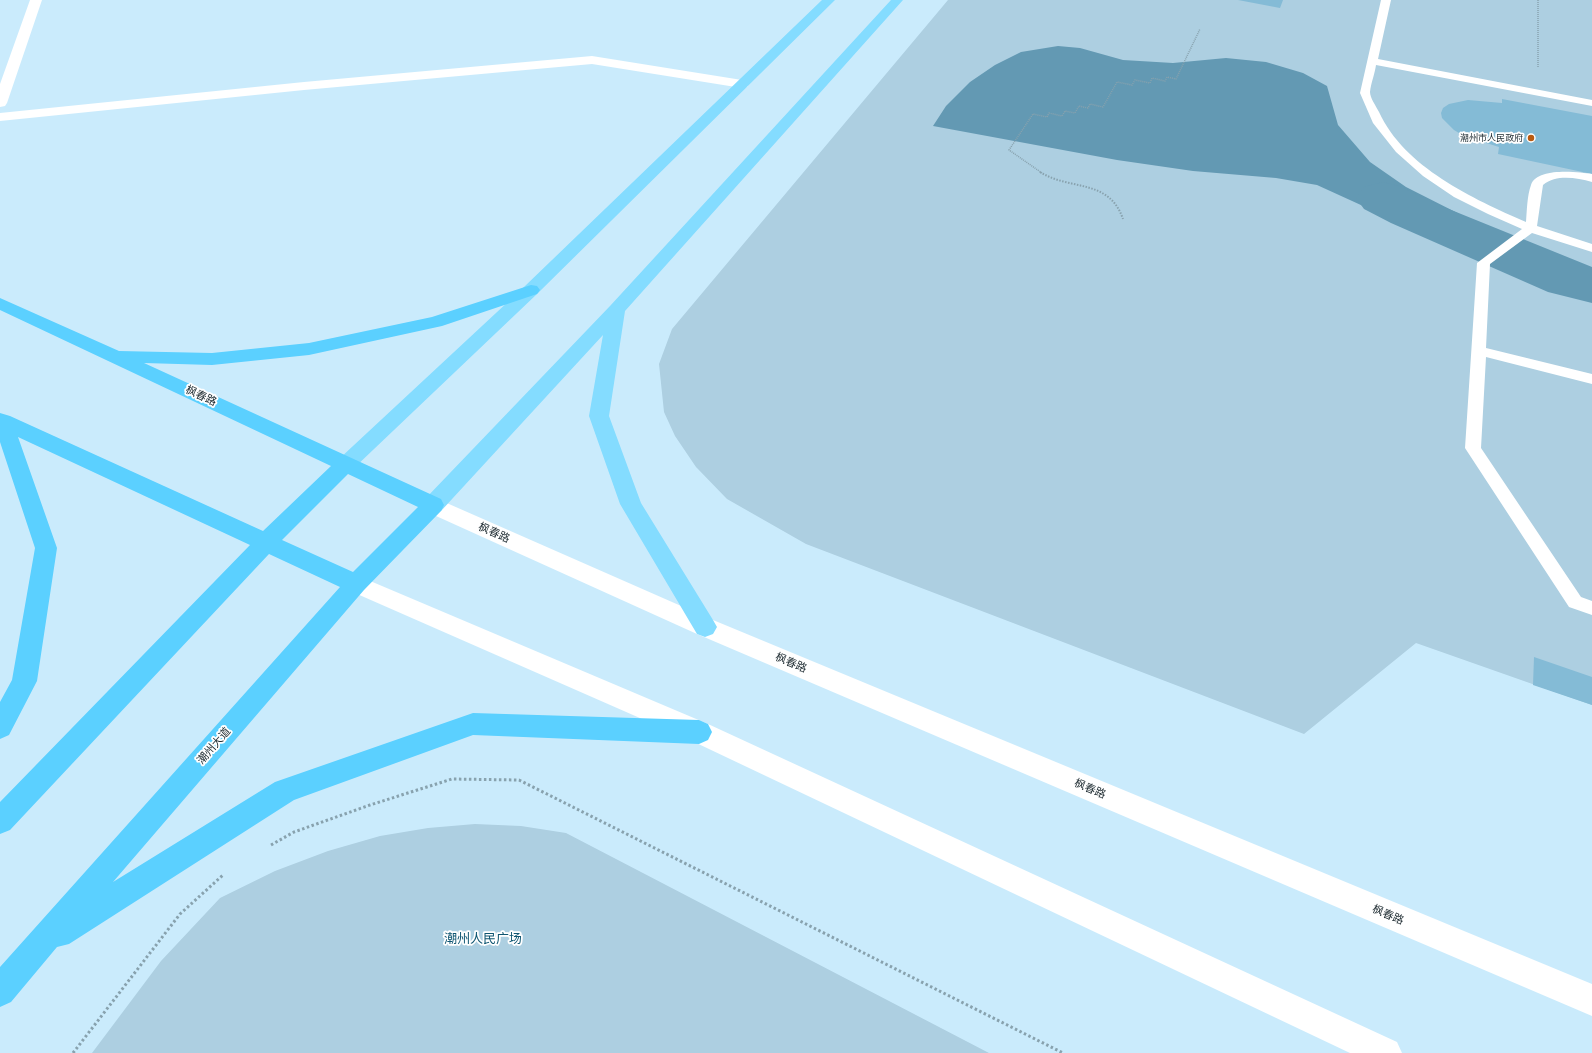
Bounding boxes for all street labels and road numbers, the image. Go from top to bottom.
street label: 枫春路 [183,383,219,409]
street label: 枫春路 [476,520,512,546]
street label: 枫春路 [773,650,809,676]
street label: 潮州大道 [195,725,233,767]
street label: 枫春路 [1072,776,1108,802]
street label: 枫春路 [1370,902,1406,928]

